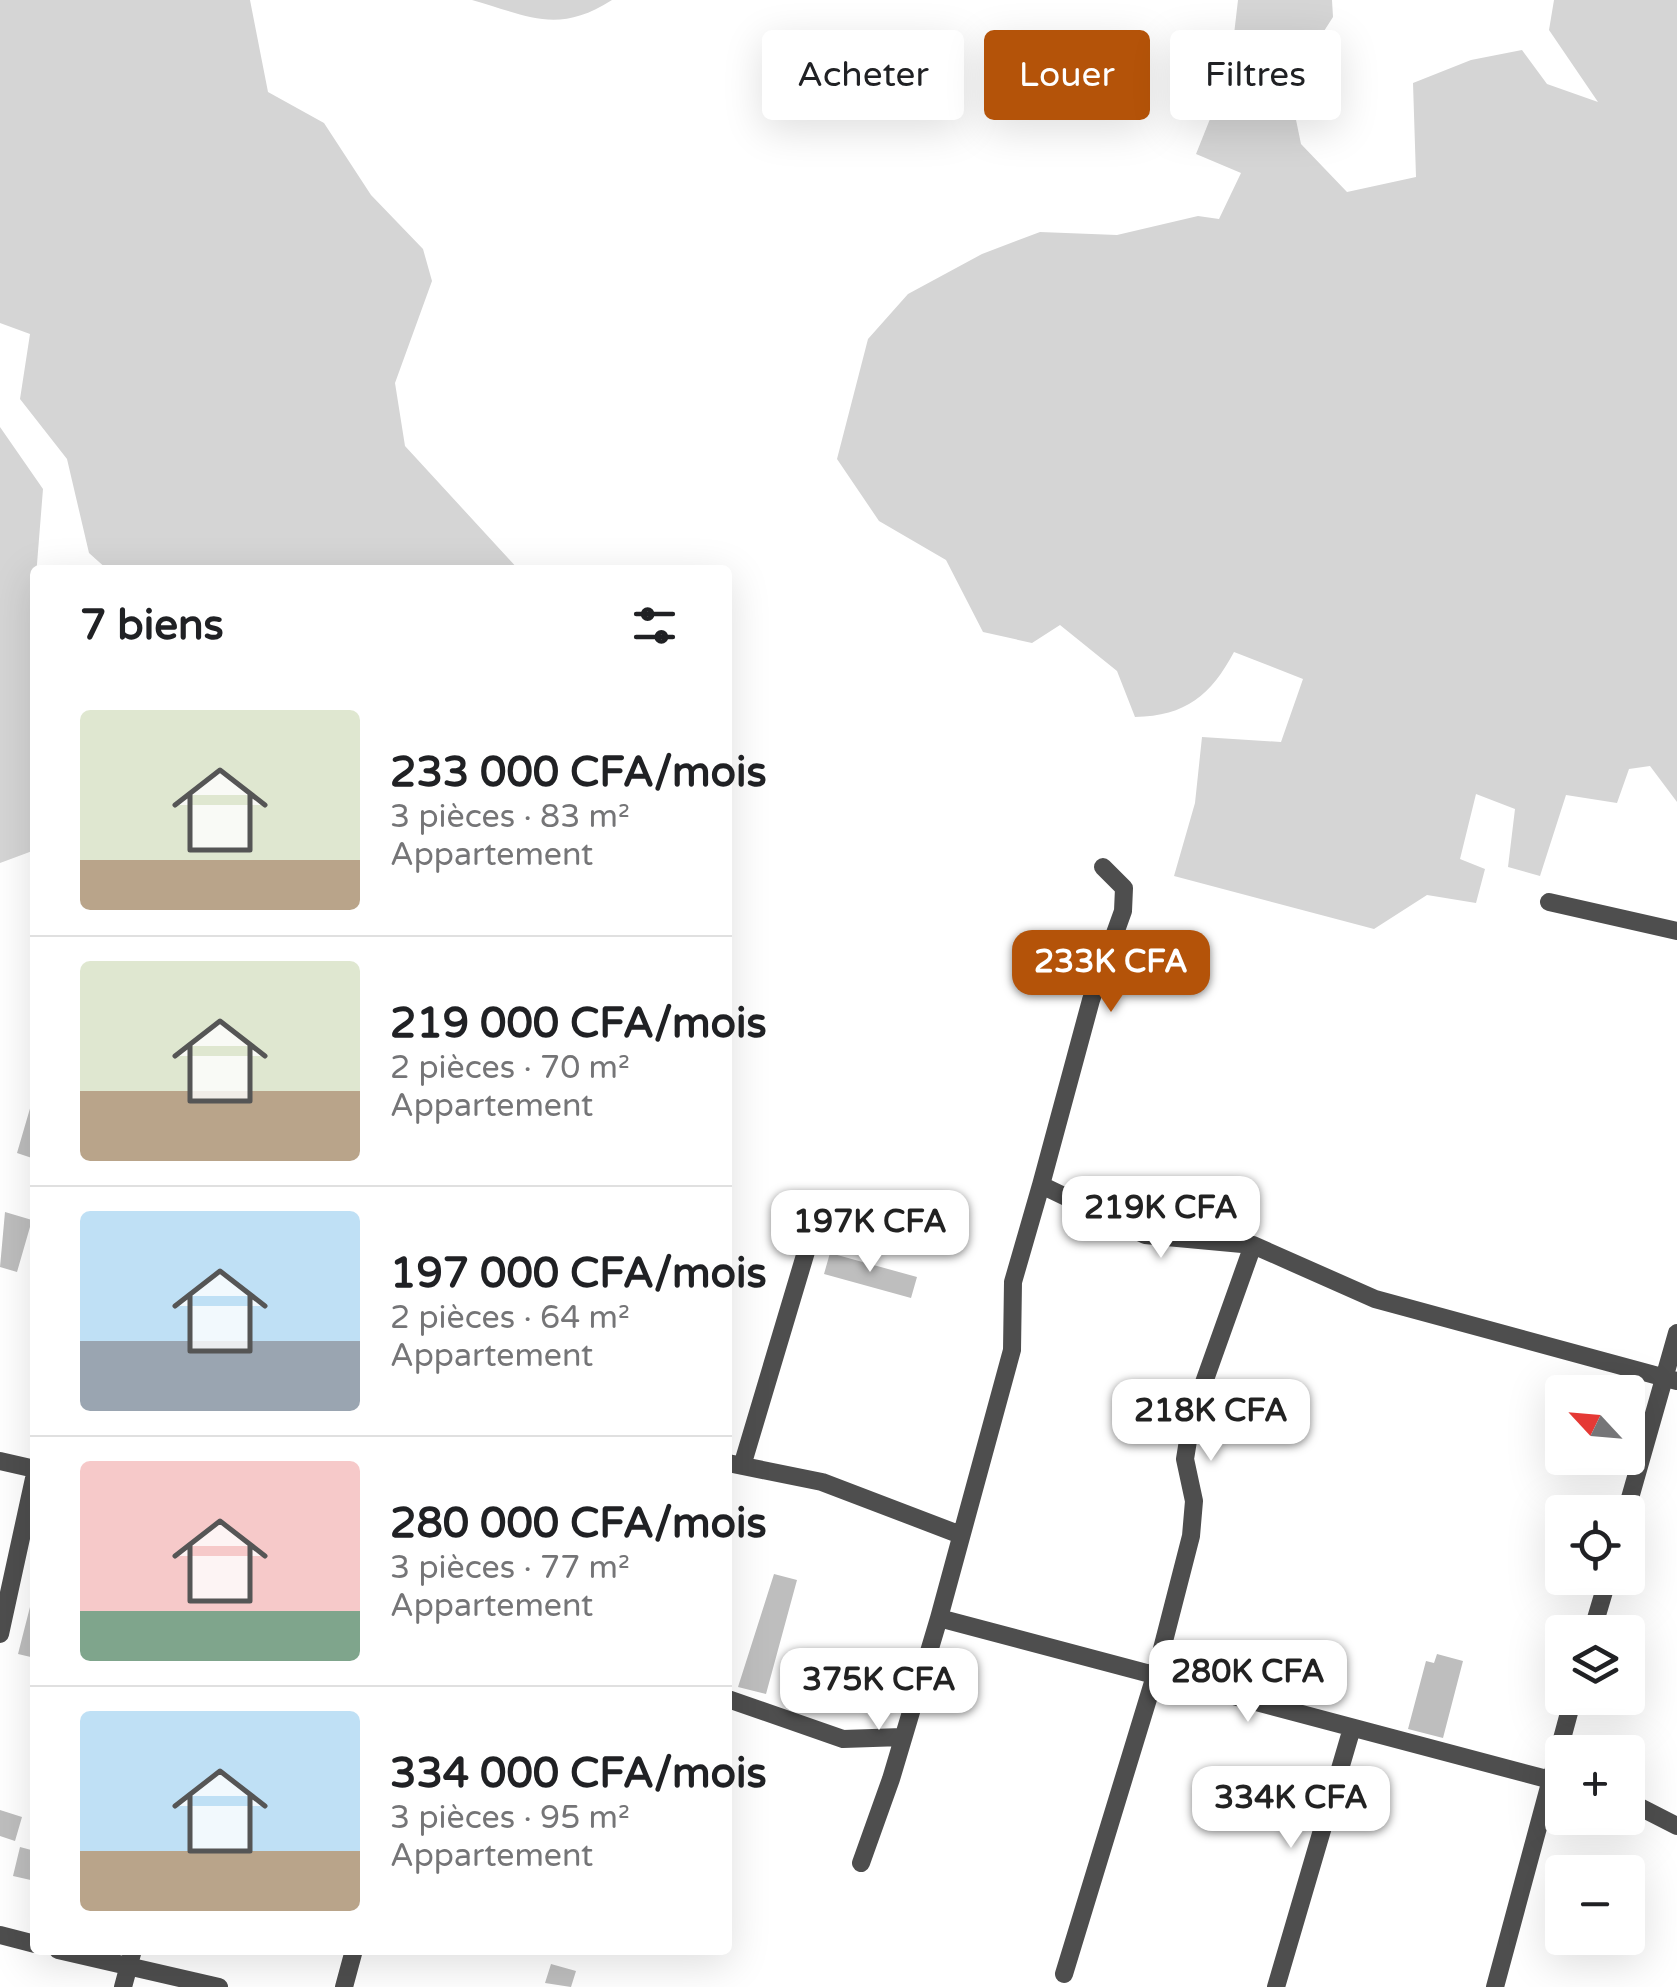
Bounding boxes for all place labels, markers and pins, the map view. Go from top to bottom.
pin: 233K CFA [1008,930,1214,1015]
pin: 219K CFA [1058,1176,1264,1261]
pin: 197K CFA [767,1190,973,1275]
pin: 218K CFA [1108,1379,1314,1464]
pin: 280K CFA [1145,1640,1351,1725]
pin: 375K CFA [776,1648,982,1733]
pin: 334K CFA [1188,1766,1394,1851]

